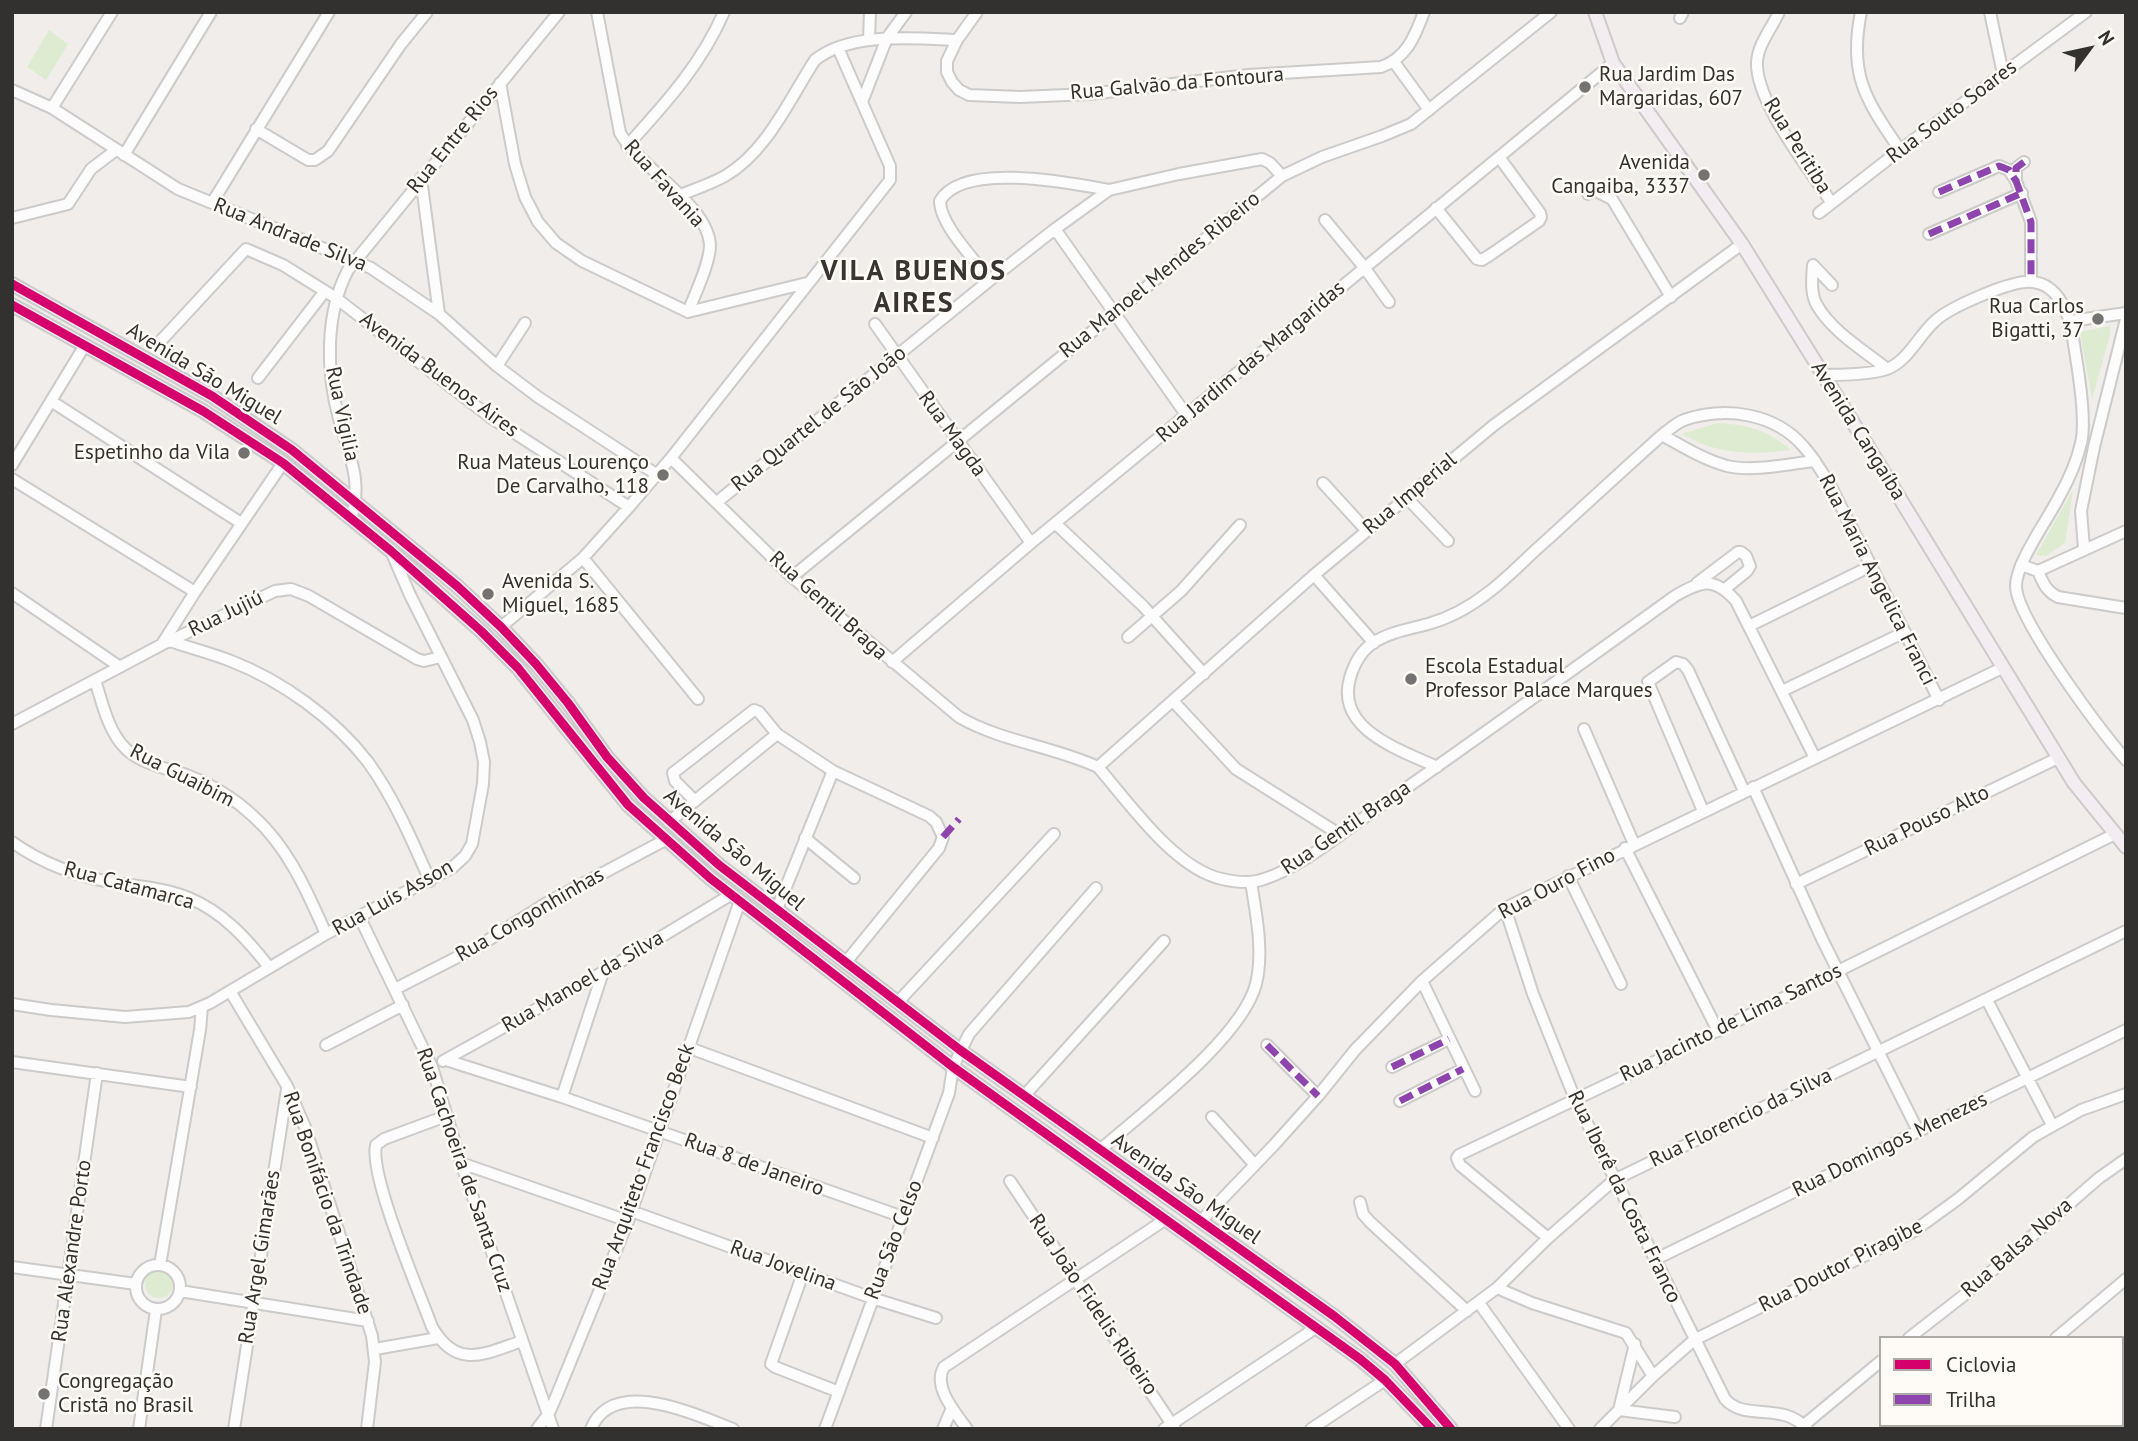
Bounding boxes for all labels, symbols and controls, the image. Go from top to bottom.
north arrow [2054,14,2124,84]
text: N [2093,26,2120,49]
street label: Rua Souto Soares [1882,55,2022,169]
street label: Rua Galvão da Fontoura [1069,62,1285,106]
place label: Rua Jardim Das Margaridas, 607 [1599,62,1743,112]
marker: Rua Jardim Das Margaridas, 607 [1577,79,1593,95]
street label: Rua Entre Rios [402,81,504,199]
street label: Rua Peritiba [1758,93,1836,199]
street label: Rua Favania [618,135,710,233]
place label: Avenida Cangaiba, 3337 [1551,150,1690,200]
marker: Avenida Cangaiba, 3337 [1696,167,1712,183]
street label: Rua Manoel Mendes Ribeiro [1054,186,1266,364]
street label: Rua Andrade Silva [210,193,370,277]
district label: VILA BUENOS AIRES [822,255,1006,321]
street label: Rua Jardim das Margaridas [1152,276,1350,448]
place label: Rua Carlos Bigatti, 37 [1989,294,2084,344]
street label: Avenida Buenos Aires [355,307,523,443]
marker: Rua Carlos Bigatti, 37 [2090,311,2106,327]
street label: Avenida São Miguel [122,318,286,430]
street label: Rua Quartel de São João [726,341,912,497]
street label: Avenida Cangaíba [1805,357,1911,505]
street label: Rua Vigilia [320,364,364,464]
street label: Rua Magda [913,386,991,482]
place label: Espetinho da Vila [74,440,230,466]
marker: Espetinho da Vila [236,445,252,461]
street label: Rua Imperial [1358,448,1462,540]
place label: Rua Mateus Lourenço De Carvalho, 118 [457,450,649,500]
marker: Rua Mateus Lourenço De Carvalho, 118 [655,467,671,483]
street label: Rua Maria Angelica Franci [1813,470,1941,690]
street label: Rua Gentil Braga [764,546,892,666]
place label: Avenida S. Miguel, 1685 [502,569,620,619]
street label: Rua Jujiú [185,585,267,643]
marker: Avenida S. Miguel, 1685 [480,586,496,602]
place label: Escola Estadual Professor Palace Marques [1425,654,1652,704]
marker: Escola Estadual Professor Palace Marques [1403,671,1419,687]
street label: Rua Guaibim [126,739,238,813]
street label: Rua Gentil Braga [1277,775,1415,881]
street label: Rua Pouso Alto [1861,780,1993,862]
street label: Avenida São Miguel [658,784,810,916]
street label: Rua Ouro Fino [1494,843,1620,925]
street label: Rua Luís Asson [328,854,458,942]
street label: Rua Catamarca [61,857,197,915]
street label: Rua Congonhinhas [451,862,609,968]
street label: Rua Manoel da Silva [498,925,668,1039]
street label: Rua Jacinto de Lima Santos [1616,958,1846,1088]
street label: Rua Arquiteto Francisco Beck [588,1040,700,1294]
street label: Rua Cachoeira de Santa Cruz [410,1045,518,1295]
street label: Rua Florencio da Silva [1646,1063,1836,1173]
street label: Rua Iberê da Costa Franco [1562,1087,1686,1307]
street label: Rua Domingos Menezes [1789,1087,1991,1203]
street label: Rua Bonifácio da Trindade [277,1088,377,1318]
street label: Rua 8 de Janeiro [681,1128,827,1202]
street label: Avenida São Miguel [1106,1128,1266,1250]
street label: Rua Alexandre Porto [47,1158,97,1344]
street label: Rua Argel Gimarães [234,1168,286,1346]
street label: Rua São Celso [860,1177,928,1303]
street label: Rua Balsa Nova [1956,1193,2078,1303]
street label: Rua João Fidelis Ribeiro [1023,1210,1163,1400]
street label: Rua Doutor Piragibe [1755,1214,1927,1318]
street label: Rua Jovelina [727,1235,839,1297]
legend [1879,1336,2124,1427]
text: Ciclovia [1946,1351,2016,1378]
place label: Congregação Cristã no Brasil [58,1369,193,1419]
marker: Congregação Cristã no Brasil [36,1386,52,1402]
text: Trilha [1946,1386,1996,1413]

